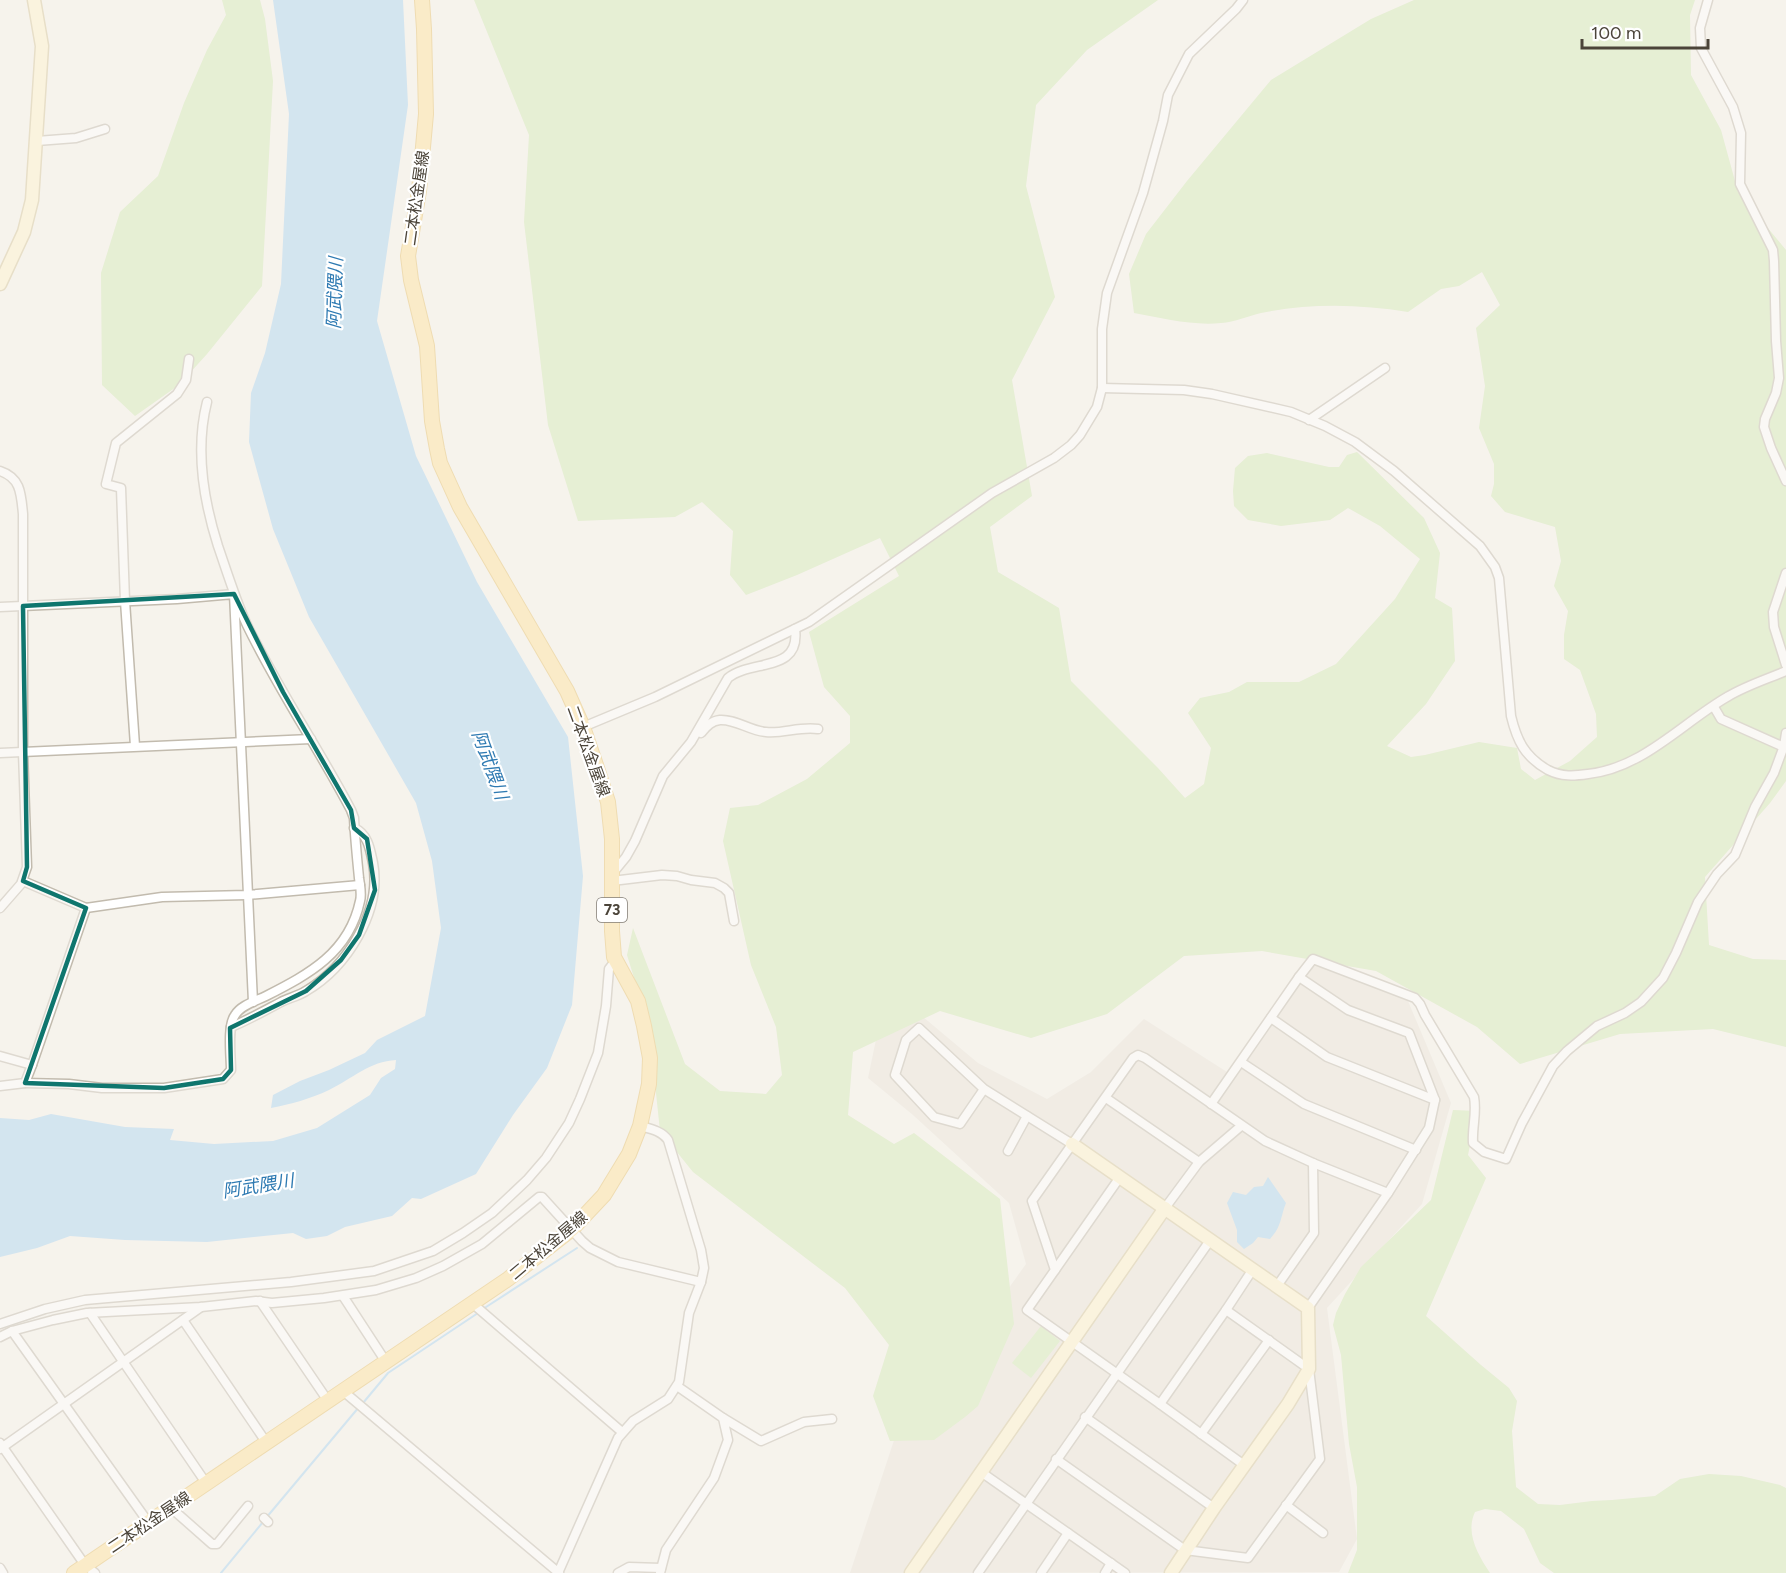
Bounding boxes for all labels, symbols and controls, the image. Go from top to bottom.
scale bar [1582,12,1708,50]
text: 100 m [1591,22,1641,44]
street label: 二本松金屋線 [400,149,433,247]
water label: 阿武隈川 [323,255,347,329]
street label: 二本松金屋線 [563,703,614,800]
water label: 阿武隈川 [467,727,513,804]
road number: 73 [597,898,627,922]
water label: 阿武隈川 [221,1169,297,1202]
street label: 二本松金屋線 [505,1207,591,1284]
street label: 二本松金屋線 [104,1488,194,1557]

